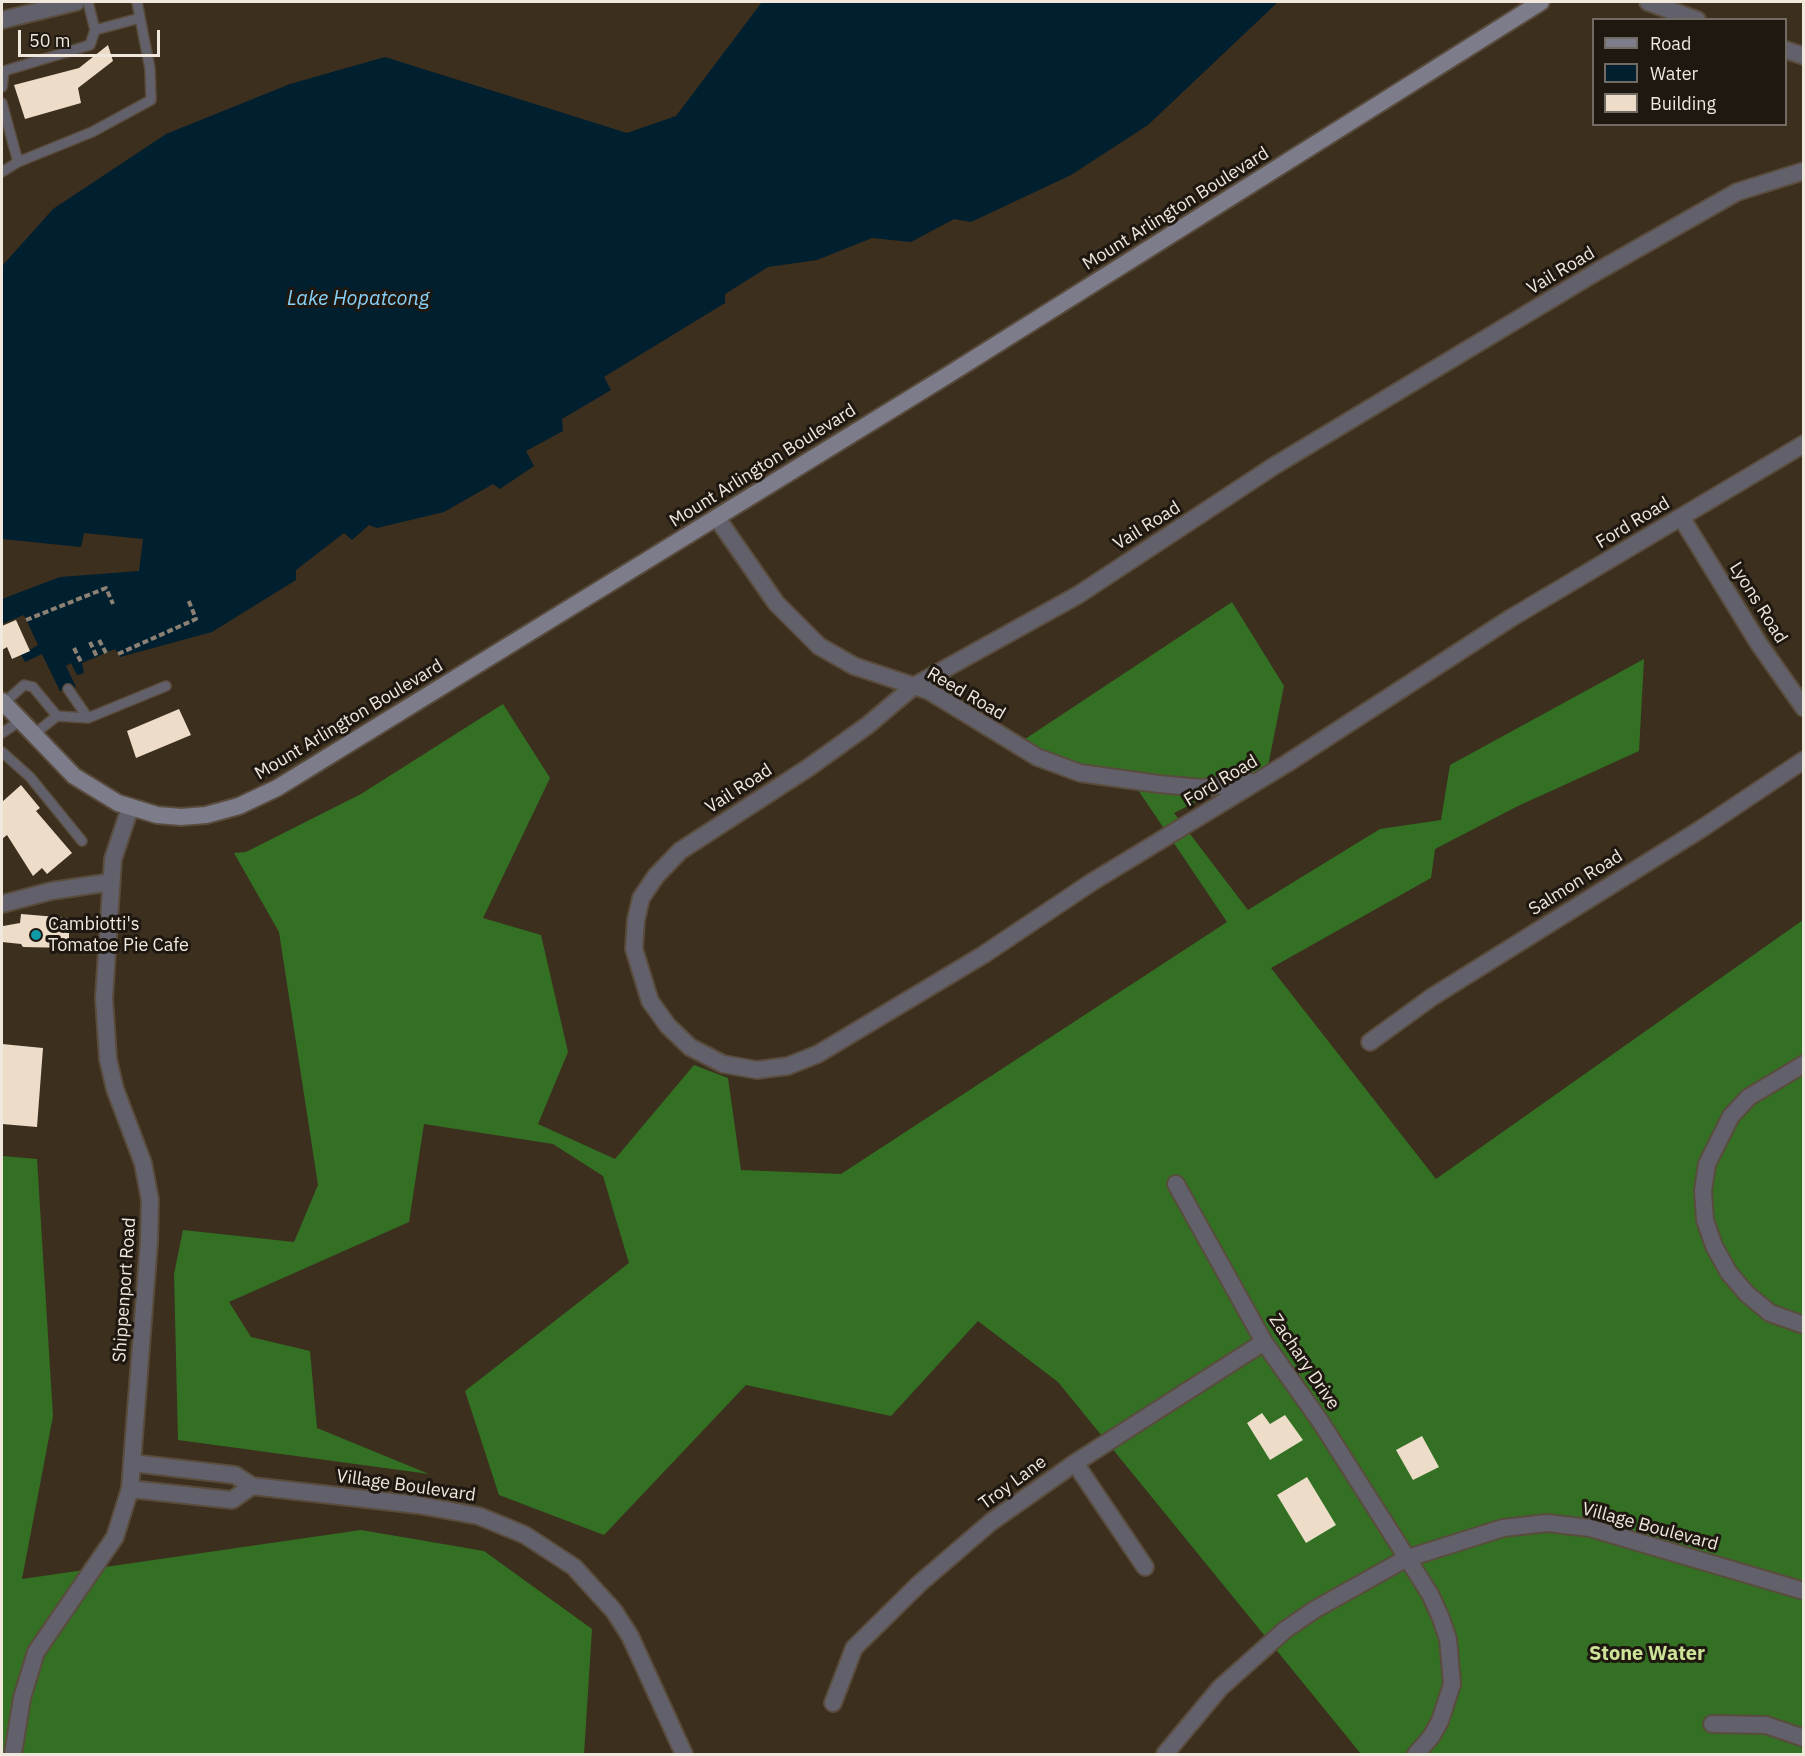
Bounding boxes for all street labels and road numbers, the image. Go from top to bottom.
street label: Mount Arlington Boulevard [1079,143,1273,275]
street label: Vail Road [1523,242,1599,300]
street label: Mount Arlington Boulevard [666,400,860,532]
street label: Ford Road [1592,493,1674,553]
street label: Vail Road [1109,497,1185,555]
street label: Lyons Road [1724,558,1792,648]
street label: Mount Arlington Boulevard [251,655,447,785]
street label: Reed Road [923,663,1009,725]
street label: Ford Road [1180,751,1262,811]
street label: Vail Road [702,760,776,818]
street label: Salmon Road [1525,846,1627,920]
street label: Shippenport Road [109,1217,141,1363]
street label: Zachary Drive [1264,1310,1344,1414]
street label: Troy Lane [975,1451,1051,1515]
street label: Village Boulevard [335,1466,477,1506]
street label: Village Boulevard [1579,1498,1721,1556]

